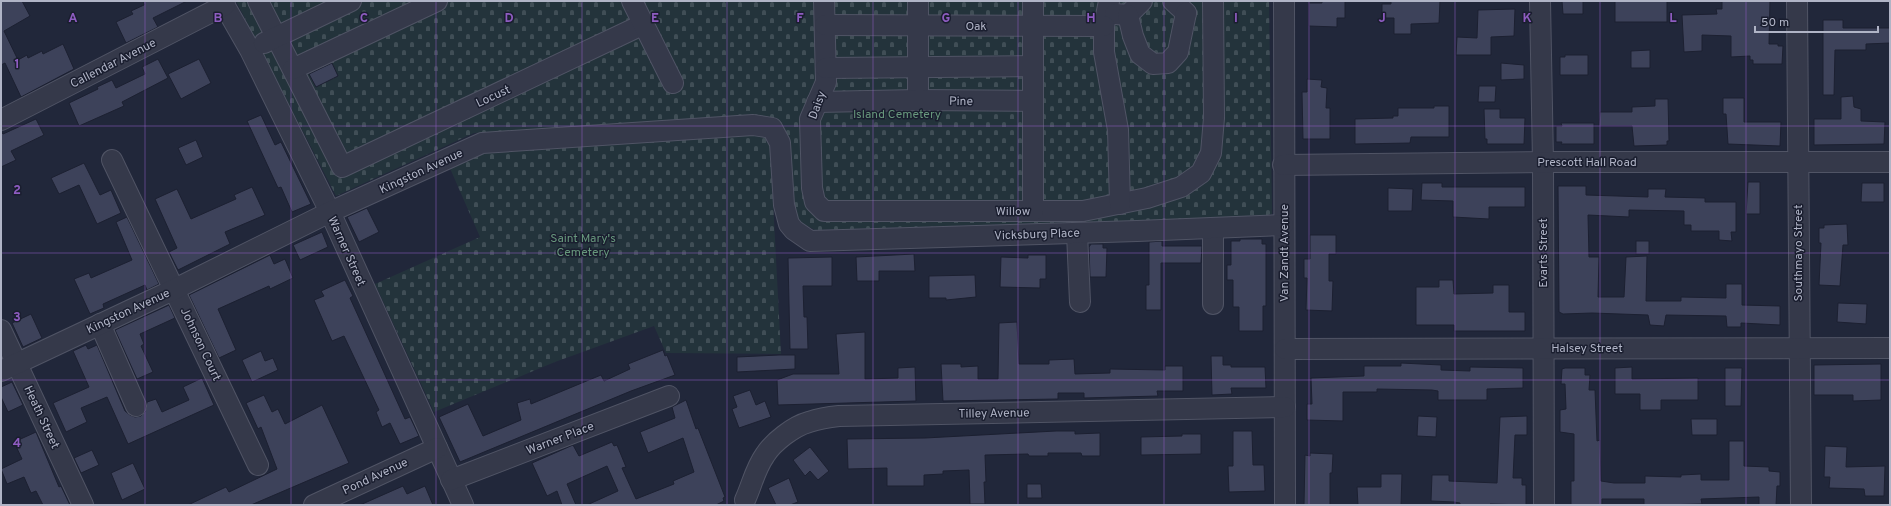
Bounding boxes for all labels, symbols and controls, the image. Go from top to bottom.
scale bar [1755,8,1878,34]
text: A [68,11,78,27]
text: B [214,11,223,27]
text: C [360,11,368,27]
text: D [504,11,514,27]
text: E [651,11,659,27]
text: F [796,11,804,27]
text: G [942,11,951,27]
text: H [1086,11,1096,27]
text: I [1234,11,1238,27]
text: J [1378,11,1386,27]
text: K [1522,11,1532,27]
text: L [1669,11,1677,27]
text: 50 m [1761,15,1789,31]
street label: Oak [965,19,987,35]
street label: Callendar Avenue [68,35,159,92]
text: 1 [14,57,20,73]
street label: Locust [474,82,513,112]
street label: Daisy [805,89,830,122]
street label: Pine [949,94,973,110]
park label: Island Cemetery [853,107,941,123]
street label: Kingston Avenue [377,146,466,198]
street label: Prescott Hall Road [1537,155,1637,171]
text: 2 [13,183,21,199]
street label: Willow [996,204,1031,220]
street label: Van Zandt Avenue [1277,204,1293,302]
street label: Southmayo Street [1791,205,1807,302]
street label: Warner Street [324,214,369,289]
street label: Evarts Street [1536,218,1552,288]
street label: Vicksburg Place [994,226,1080,244]
park label: Saint Mary's Cemetery [550,231,616,261]
street label: Kingston Avenue [84,286,173,338]
street label: Johnson Court [176,305,224,384]
text: 3 [13,310,21,326]
street label: Halsey Street [1551,341,1623,357]
street label: Heath Street [20,383,63,452]
street label: Tilley Avenue [958,405,1030,423]
street label: Warner Place [524,419,597,459]
text: 4 [13,436,21,452]
street label: Pond Avenue [340,455,411,499]

